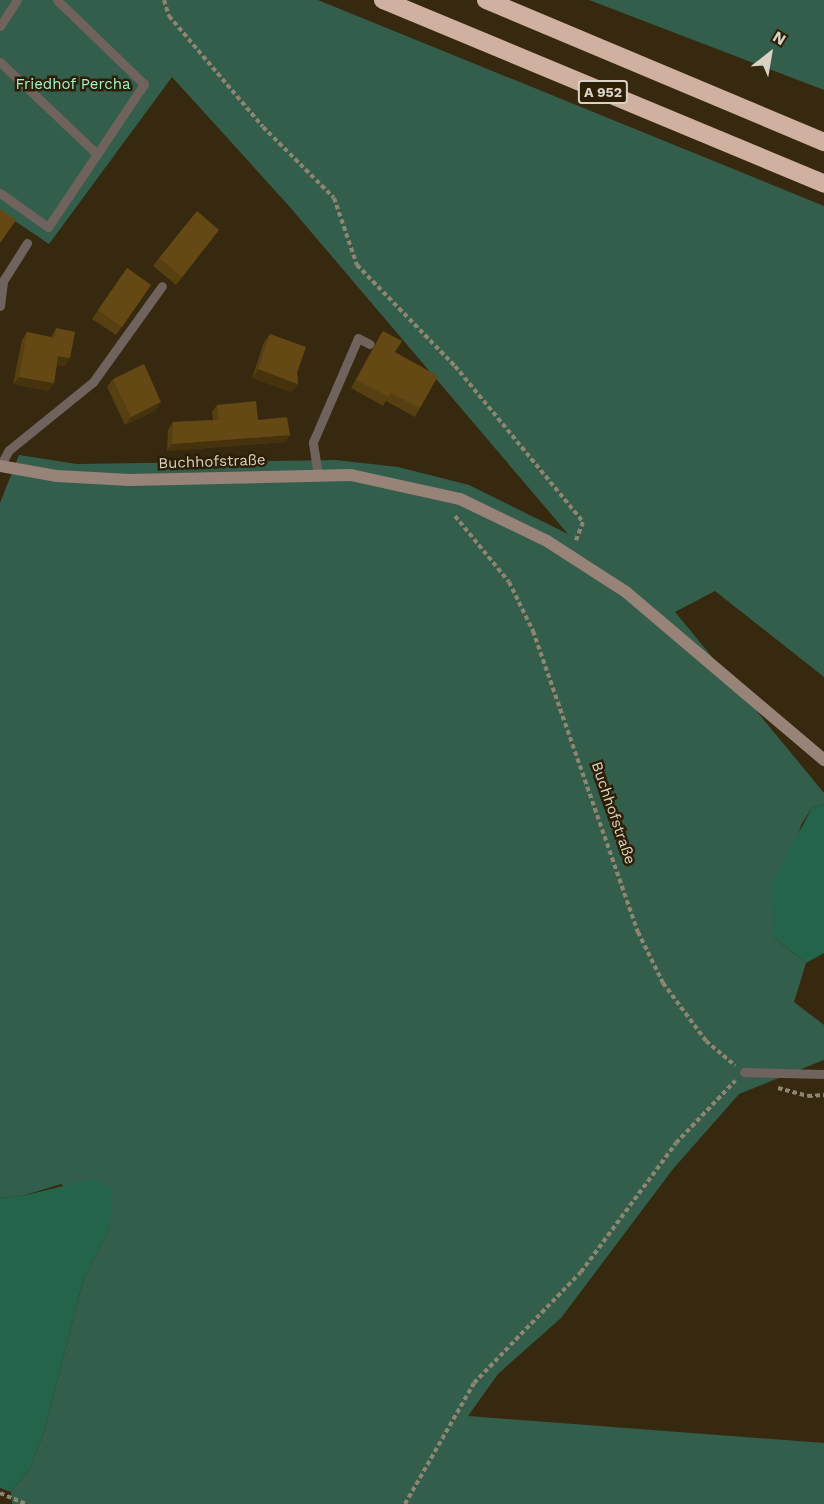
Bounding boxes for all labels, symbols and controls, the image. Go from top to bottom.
north arrow [740,24,800,84]
text: N [770,27,789,49]
park label: Friedhof Percha [15,76,131,94]
road number: A 952 [578,81,628,103]
street label: Buchhofstraße [158,451,266,473]
street label: Buchhofstraße [587,759,639,867]

